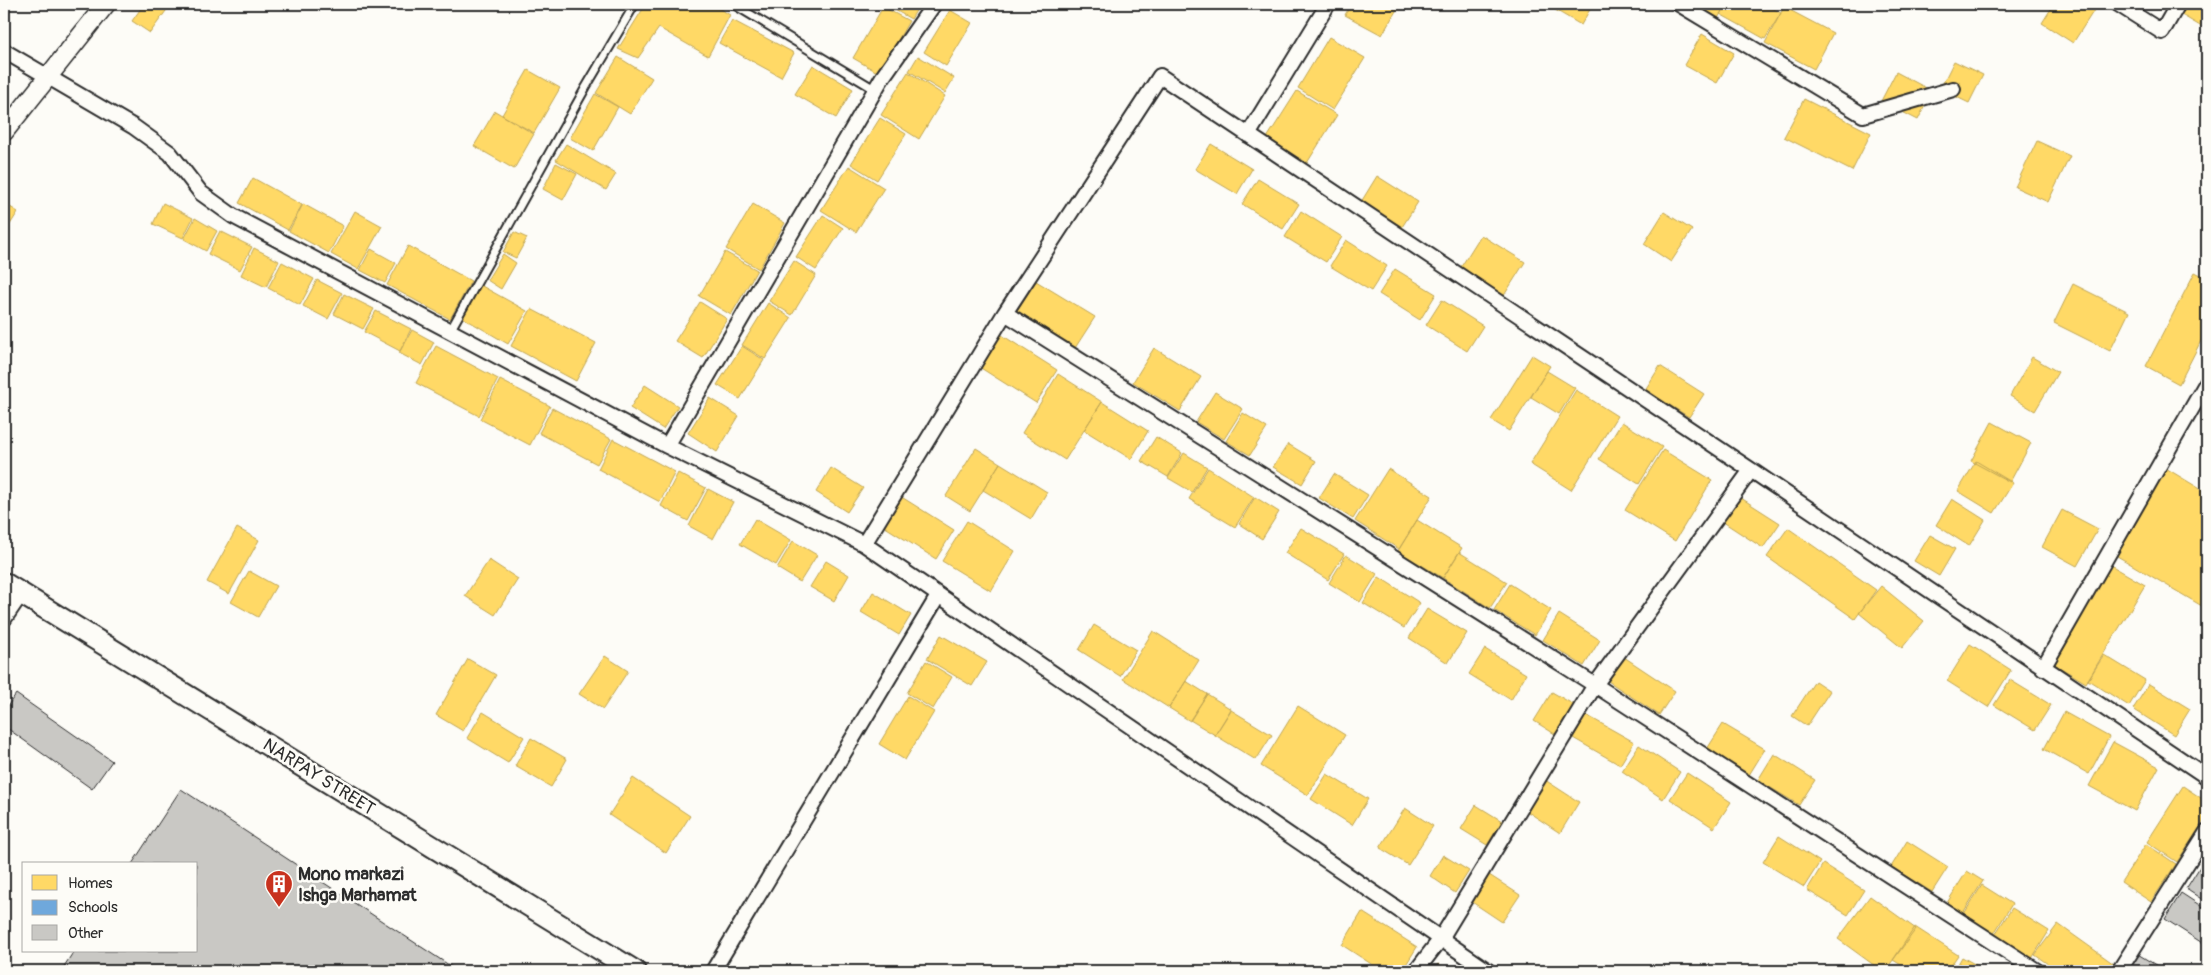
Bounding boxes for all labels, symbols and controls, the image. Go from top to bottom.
street label: NARPAY STREET [259,733,379,821]
legend [22,862,198,952]
place label: Mono markazi Ishga Marhamat [298,863,417,907]
building icon: Mono markazi Ishga Marhamat [264,869,294,908]
text: Homes [68,874,113,893]
text: Schools [68,898,118,917]
text: Other [68,924,104,943]

